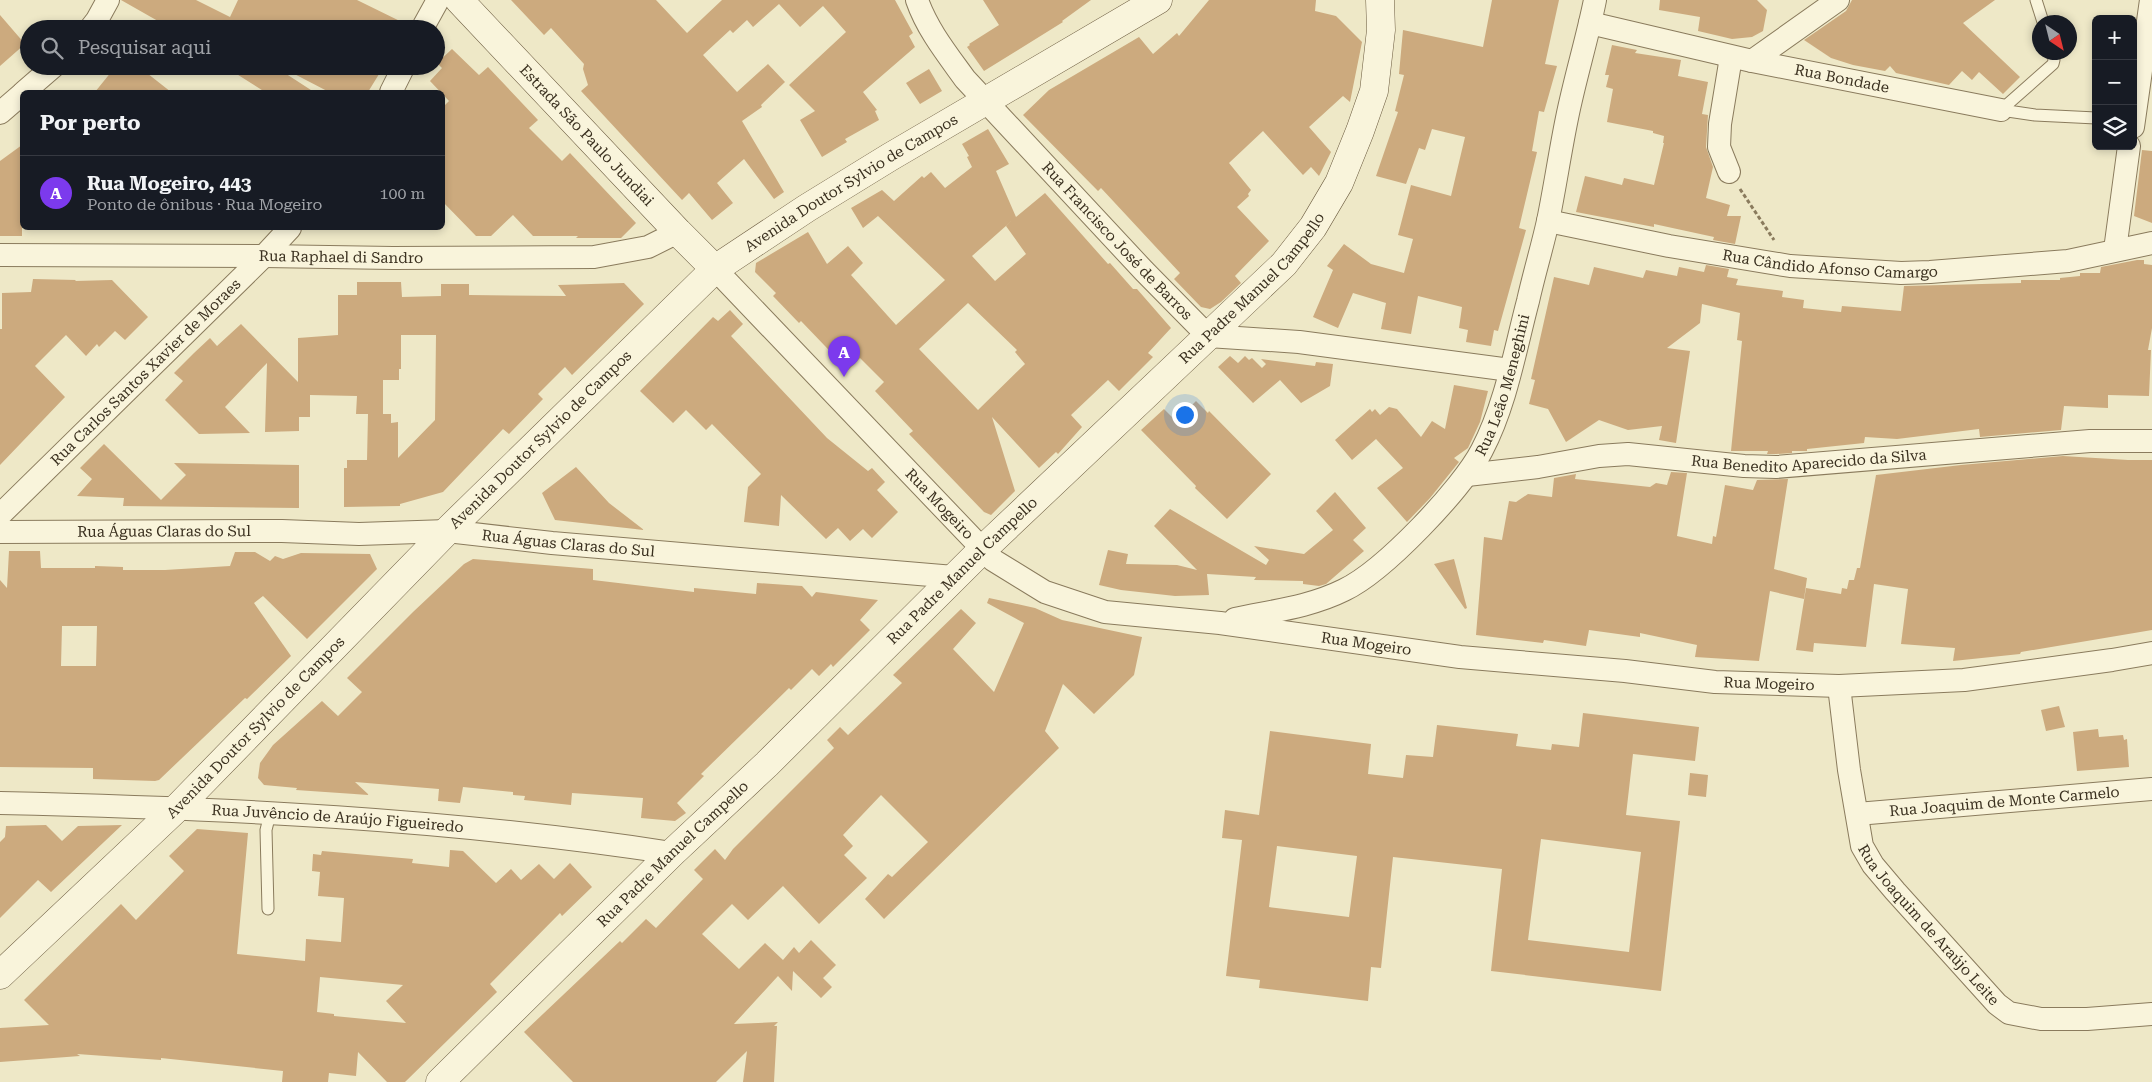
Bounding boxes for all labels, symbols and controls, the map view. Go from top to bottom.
north arrow [2032,15,2077,60]
map controls [2092,15,2137,150]
button: + [2092,15,2137,60]
search box [20,20,445,75]
icon: search [38,34,66,62]
text: Pesquisar aqui [78,36,211,59]
button: − [2092,60,2137,105]
street label: Estrada São Paulo Jundiai [516,61,658,210]
street label: Rua Bondade [1793,61,1891,97]
button: layers [2092,105,2137,150]
street label: Avenida Doutor Sylvio de Campos [741,110,961,256]
text: Por perto [40,111,141,135]
street label: Rua Francisco José de Barros [1038,158,1196,324]
text: Rua Mogeiro, 443 [87,172,251,195]
text: A [50,184,62,203]
text: 100 m [379,184,425,203]
text: Ponto de ônibus · Rua Mogeiro [87,195,322,214]
street label: Rua Padre Manuel Campello [1175,209,1328,367]
street label: Rua Cândido Afonso Camargo [1721,246,1938,282]
street label: Rua Raphael di Sandro [259,247,423,267]
street label: Rua Carlos Santos Xavier de Moraes [47,275,244,469]
street label: Rua Leão Meneghini [1472,312,1533,459]
pin: A [828,336,860,377]
street label: Avenida Doutor Sylvio de Campos [446,347,635,532]
your location [1172,402,1198,428]
street label: Rua Benedito Aparecido da Silva [1690,446,1927,476]
street label: Rua Mogeiro [901,465,978,543]
street label: Rua Padre Manuel Campello [883,493,1041,648]
street label: Rua Águas Claras do Sul [77,522,251,541]
street label: Rua Águas Claras do Sul [481,526,656,561]
street label: Rua Mogeiro [1320,628,1413,659]
street label: Avenida Doutor Sylvio de Campos [163,633,348,822]
street label: Rua Mogeiro [1723,673,1815,694]
street label: Rua Padre Manuel Campello [593,777,752,931]
street label: Rua Joaquim de Monte Carmelo [1889,783,2120,820]
street label: Rua Juvêncio de Araújo Figueiredo [211,801,464,836]
street label: Rua Joaquim de Araújo Leite [1854,841,2003,1009]

